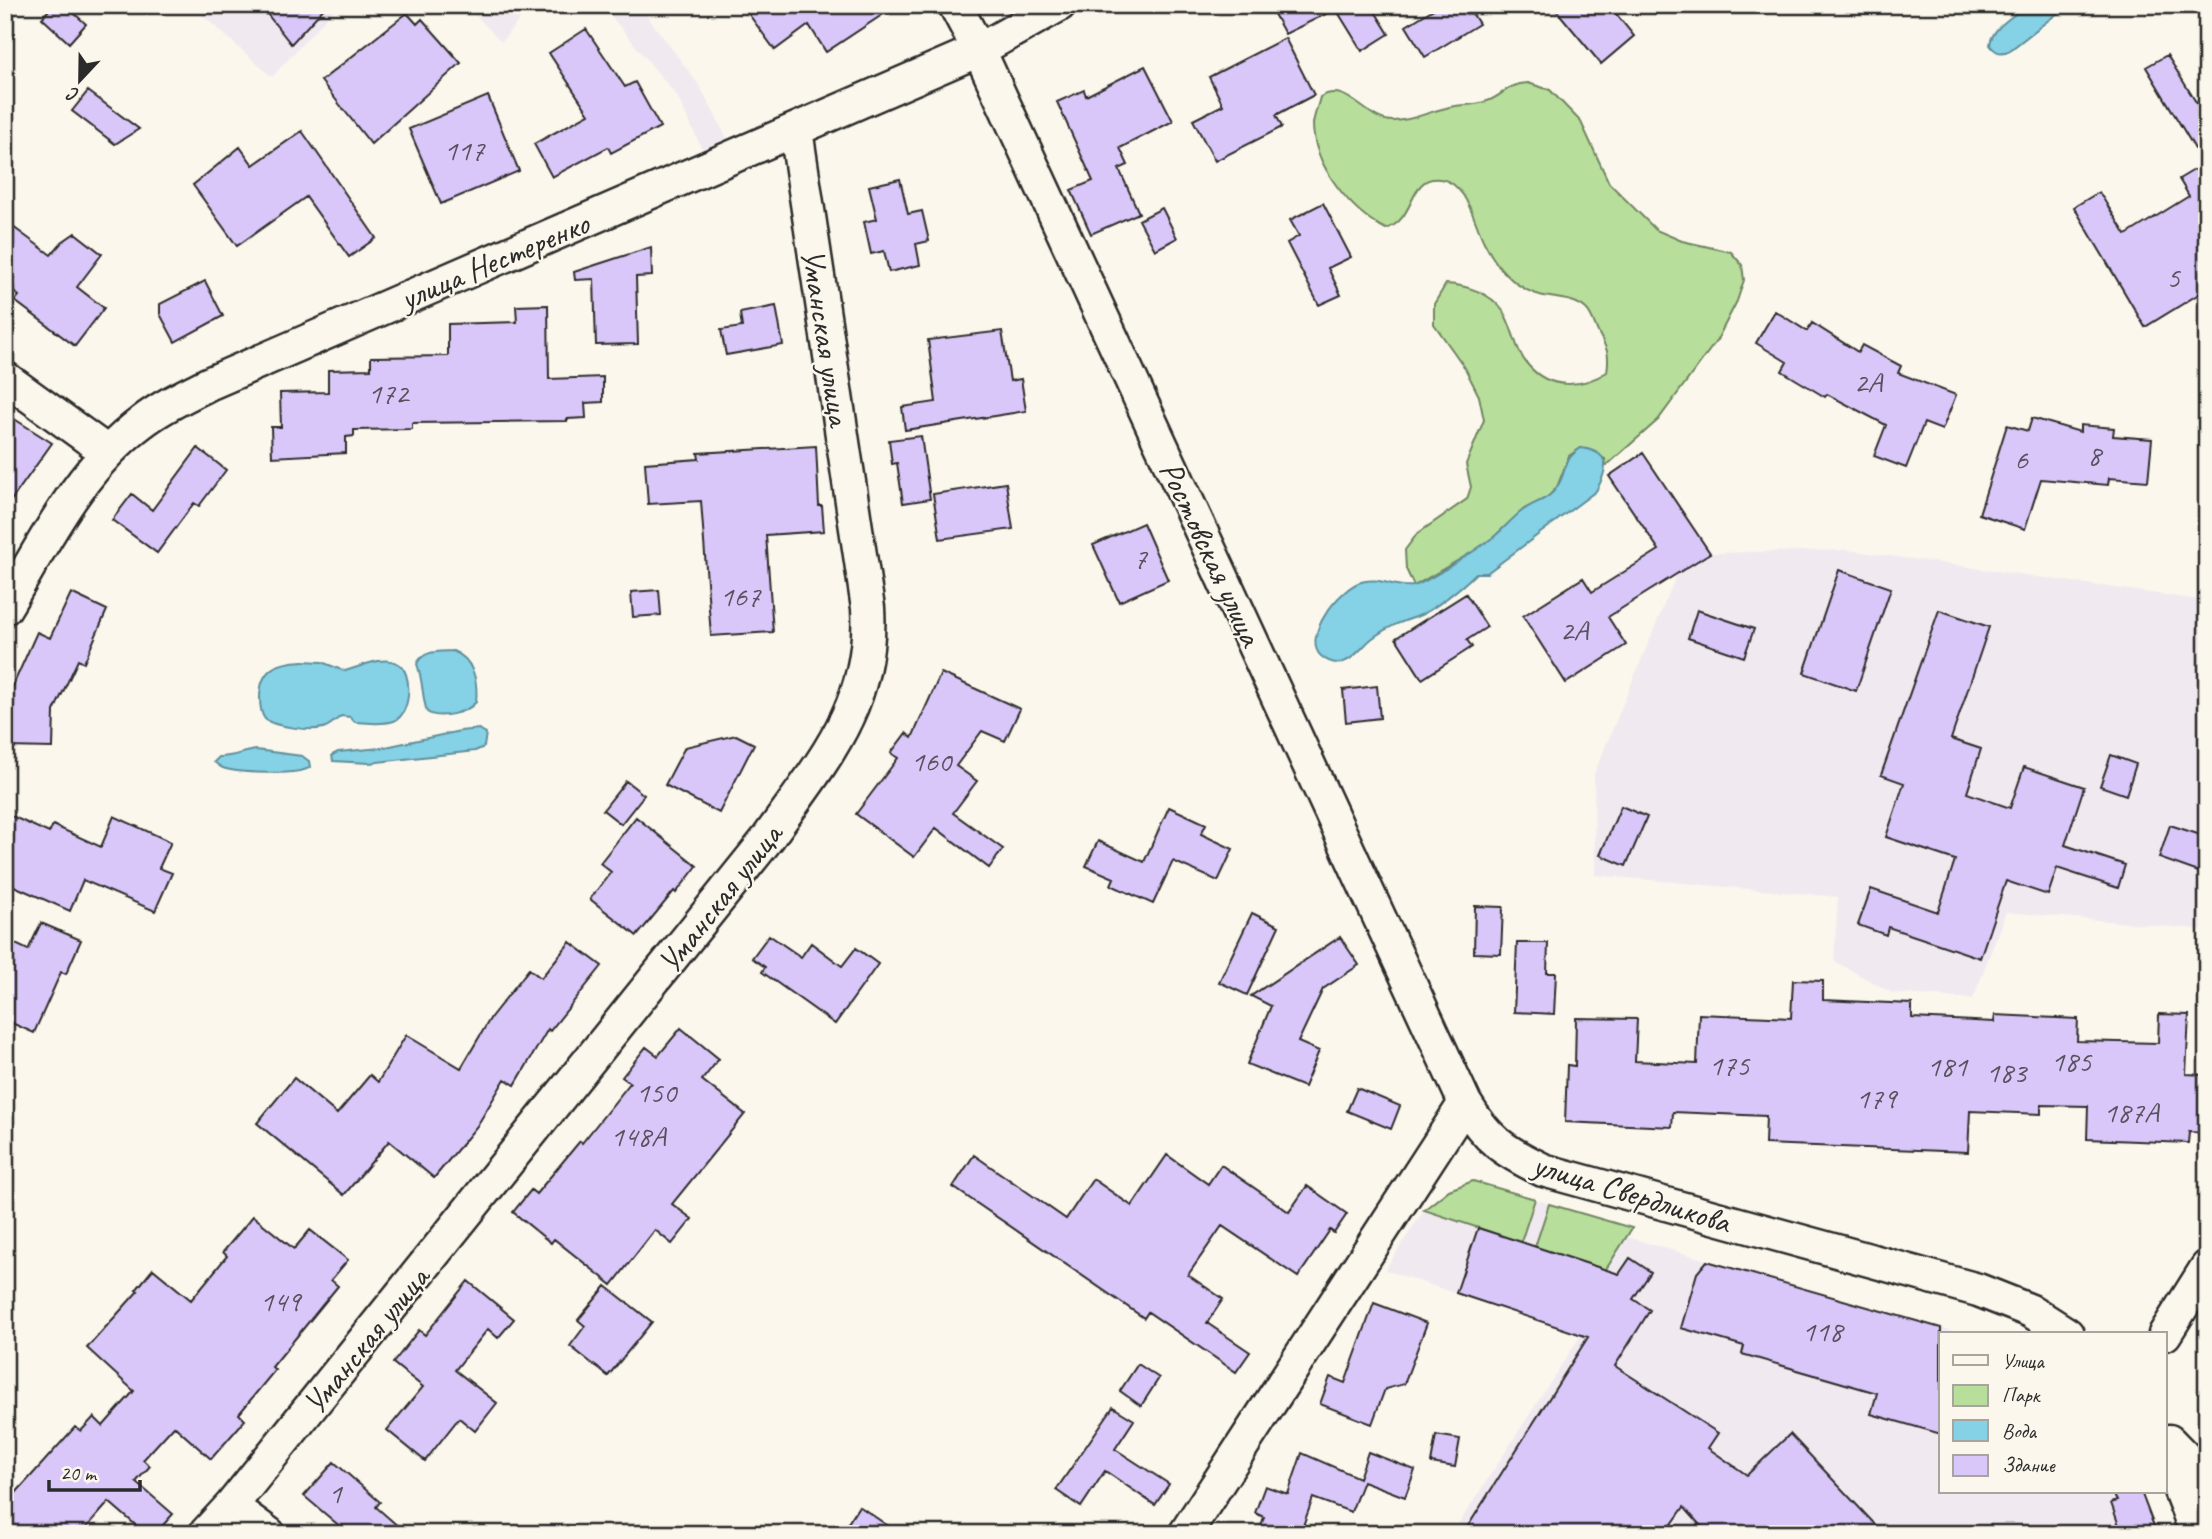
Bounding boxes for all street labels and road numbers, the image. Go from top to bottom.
street label: улица Нестеренко [392,201,597,320]
street label: Уманская улица [791,246,861,431]
street label: Ростовская улица [1150,454,1273,655]
street label: Уманская улица [648,813,793,982]
street label: улица Свердликова [1526,1142,1738,1244]
street label: Уманская улица [293,1256,440,1423]

